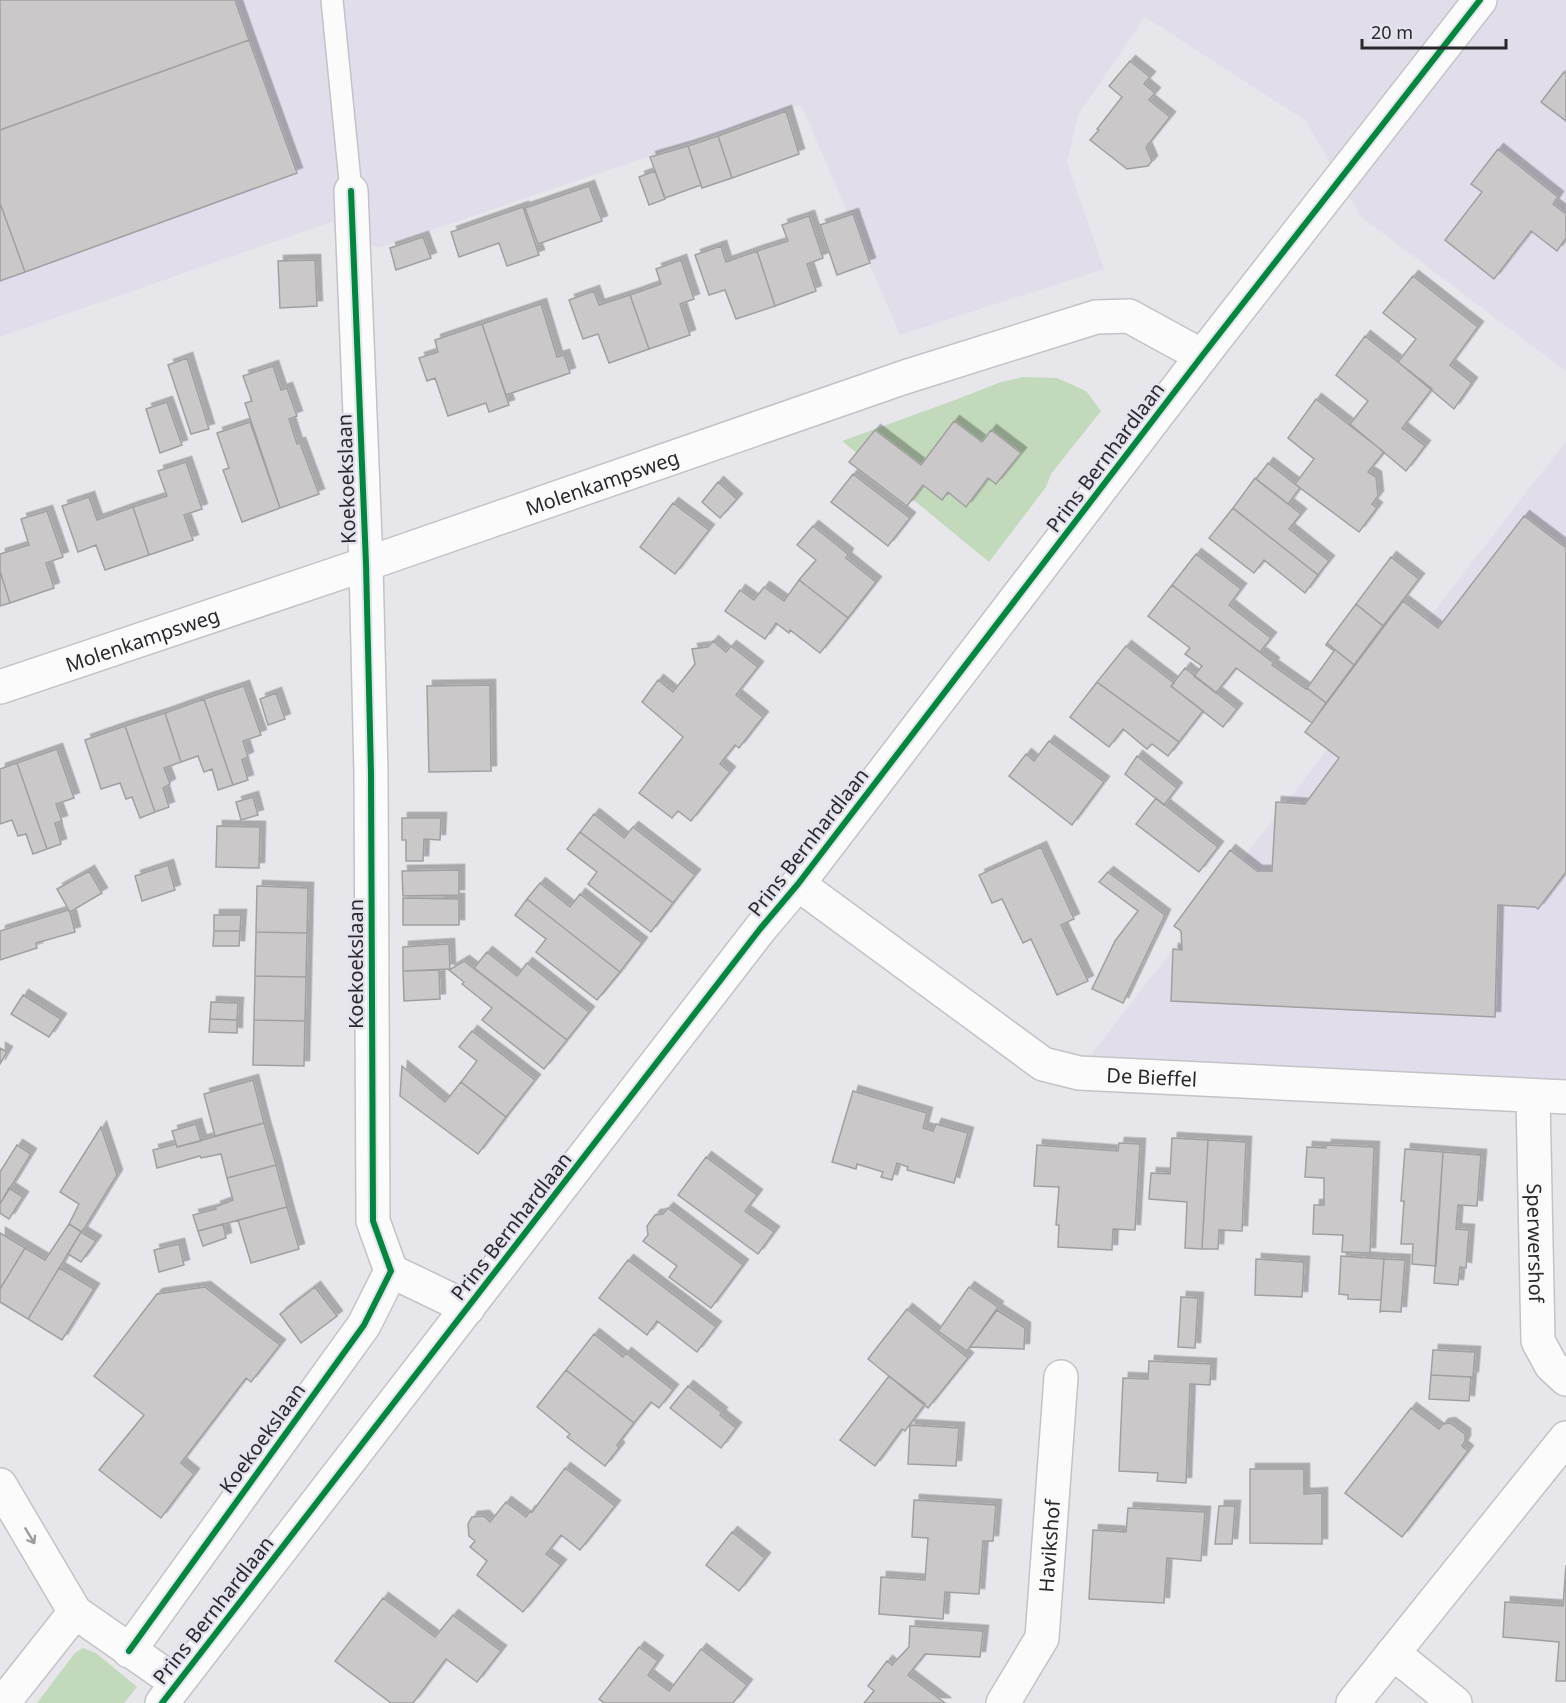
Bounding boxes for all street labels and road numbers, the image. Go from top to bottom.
street label: Prins Bernhardlaan [1040,376,1170,538]
street label: Koekoekslaan [330,414,362,544]
street label: Molenkampsweg [522,443,683,521]
street label: Molenkampsweg [62,601,223,678]
street label: Prins Bernhardlaan [742,762,874,922]
street label: Koekoekslaan [342,899,369,1029]
street label: De Bieffel [1106,1061,1198,1092]
street label: Prins Bernhardlaan [445,1146,577,1306]
street label: Sperwershof [1521,1183,1551,1304]
street label: Koekoekslaan [213,1377,311,1499]
street label: Havikshof [1032,1498,1066,1593]
street label: Prins Bernhardlaan [147,1530,279,1690]

